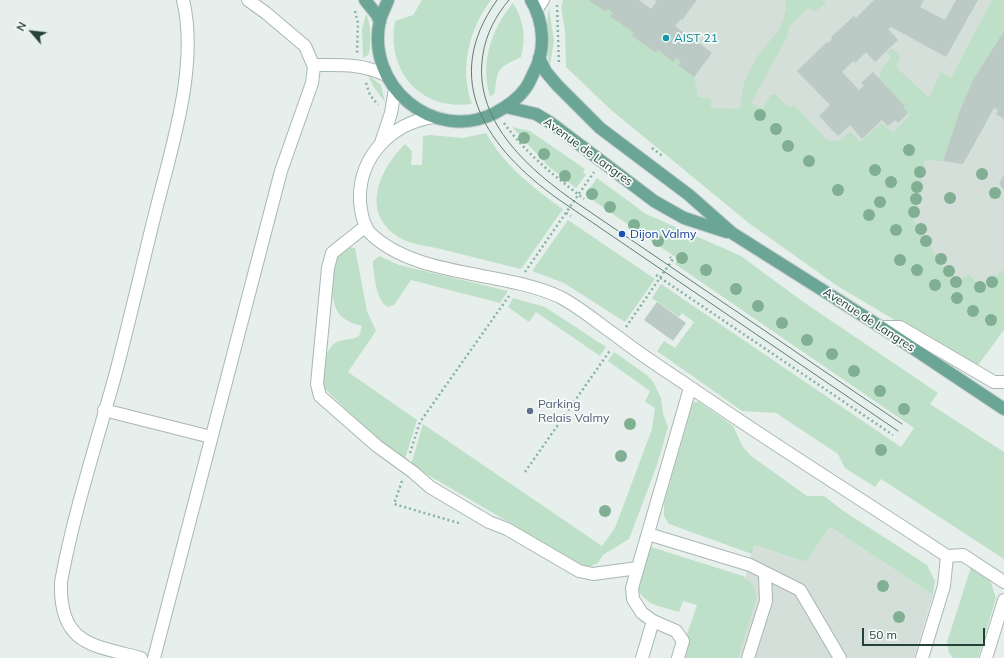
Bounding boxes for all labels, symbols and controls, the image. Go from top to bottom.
north arrow [12,12,52,52]
text: N [13,19,30,33]
place label: AIST 21 [674,31,718,45]
marker: AIST 21 [661,33,671,43]
street label: Avenue de Langres [541,115,635,189]
place label: Dijon Valmy [630,227,696,241]
marker: Dijon Valmy [617,229,627,239]
street label: Avenue de Langres [820,285,918,355]
place label: Parking Relais Valmy [538,397,609,425]
marker: Parking Relais Valmy [525,406,535,416]
scale bar [864,620,987,646]
text: 50 m [869,627,897,642]

